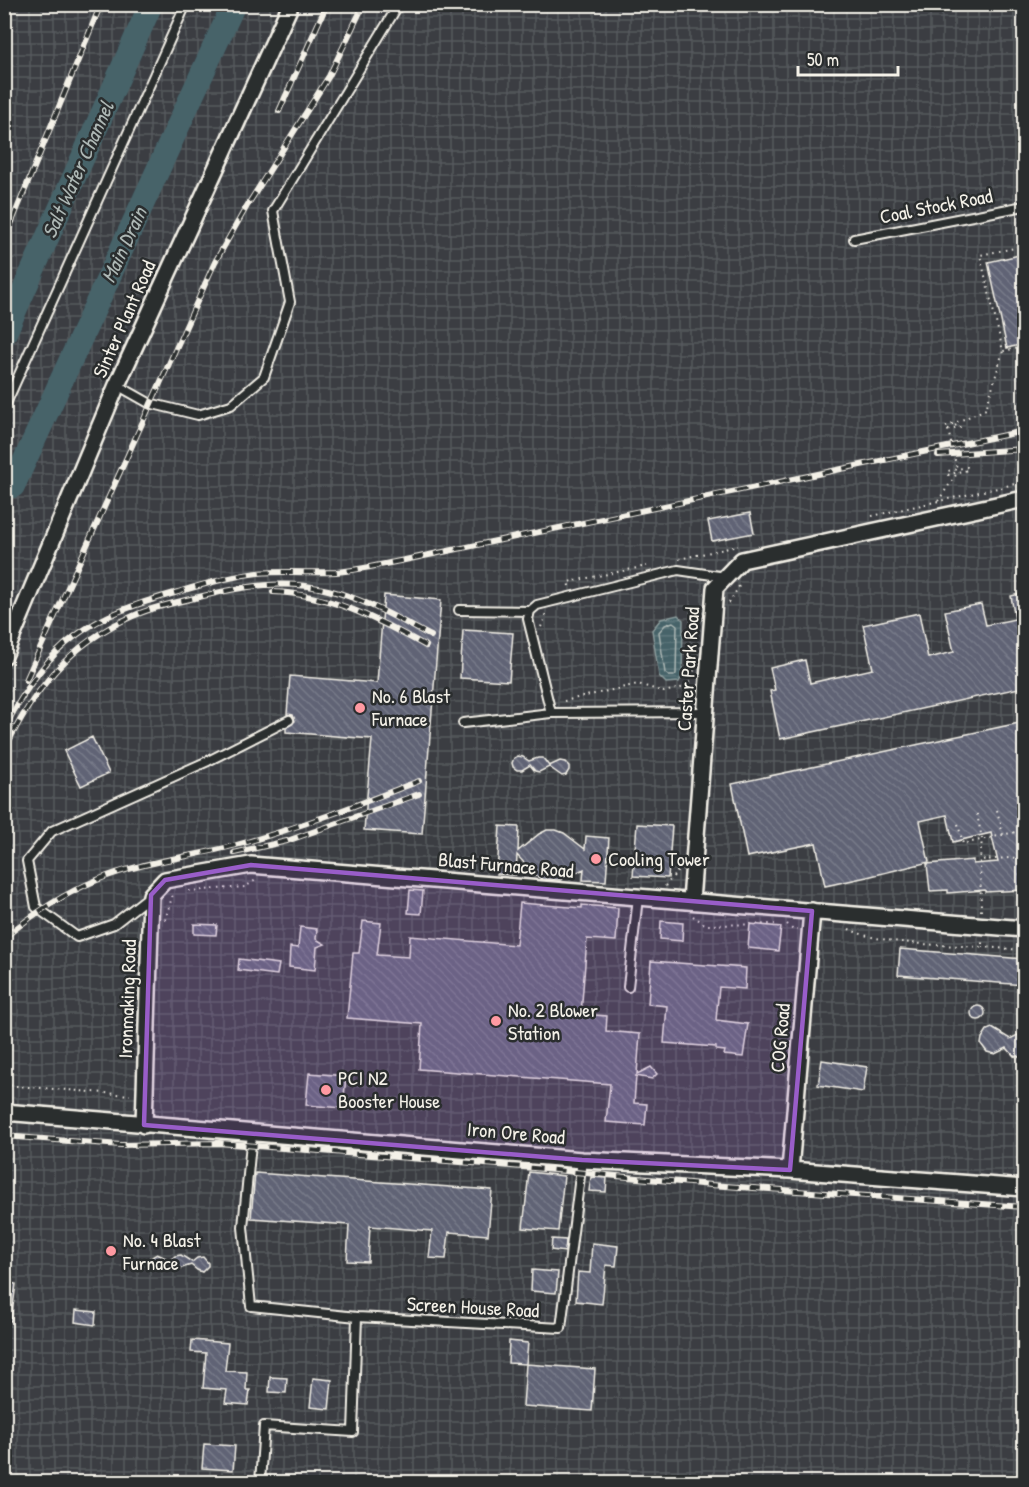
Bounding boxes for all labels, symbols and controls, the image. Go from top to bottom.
scale bar [798,39,898,77]
text: 50 m [807,47,839,72]
water label: Salt Water Channel [34,96,121,243]
street label: Coal Stock Road [877,181,995,230]
water label: Main Drain [93,201,154,287]
street label: Sinter Plant Road [86,256,162,382]
street label: Caster Park Road [670,606,705,732]
place label: No. 6 Blast Furnace [371,682,451,732]
marker: No. 6 Blast Furnace [353,701,367,715]
street label: Blast Furnace Road [437,845,575,884]
place label: Cooling Tower [608,845,710,872]
marker: Cooling Tower [589,852,603,866]
street label: Ironmaking Road [111,939,142,1059]
place label: No. 2 Blower Station [508,996,598,1046]
street label: COG Road [763,1002,796,1074]
marker: No. 2 Blower Station [489,1014,503,1028]
place label: PCI N2 Booster House [338,1064,440,1114]
marker: PCI N2 Booster House [319,1083,333,1097]
street label: Iron Ore Road [466,1115,566,1150]
place label: No. 4 Blast Furnace [122,1226,202,1276]
marker: No. 4 Blast Furnace [104,1244,118,1258]
street label: Screen House Road [406,1290,540,1323]

